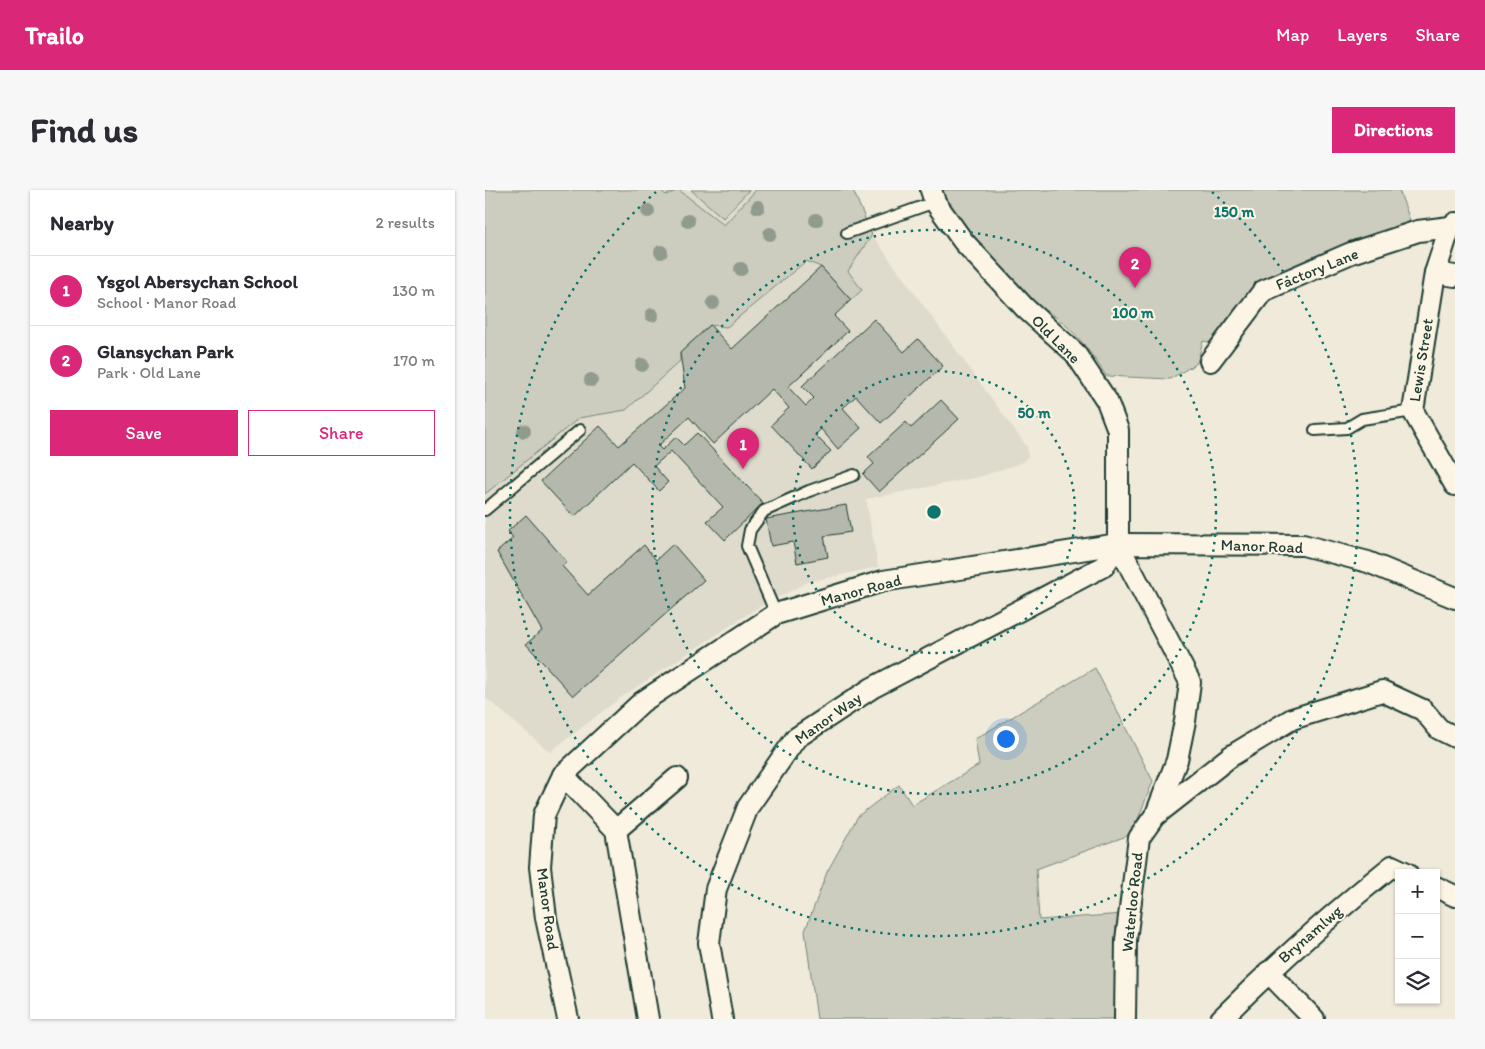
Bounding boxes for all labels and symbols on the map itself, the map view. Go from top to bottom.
text: 150 m [1214,203,1254,221]
street label: Factory Lane [1273,244,1361,294]
pin: 2 [1119,247,1151,288]
text: 100 m [1112,304,1154,322]
street label: Old Lane [1028,311,1084,367]
street label: Lewis Street [1405,317,1437,403]
text: 50 m [1017,404,1051,422]
pin: 1 [727,428,759,469]
centre of rings [925,503,943,521]
street label: Manor Road [1220,535,1304,557]
street label: Manor Road [819,570,904,610]
street label: Manor Way [791,688,865,748]
your location [993,726,1019,752]
street label: Waterloo Road [1117,851,1147,953]
street label: Manor Road [533,867,563,952]
street label: Brynamlwg [1274,901,1347,967]

